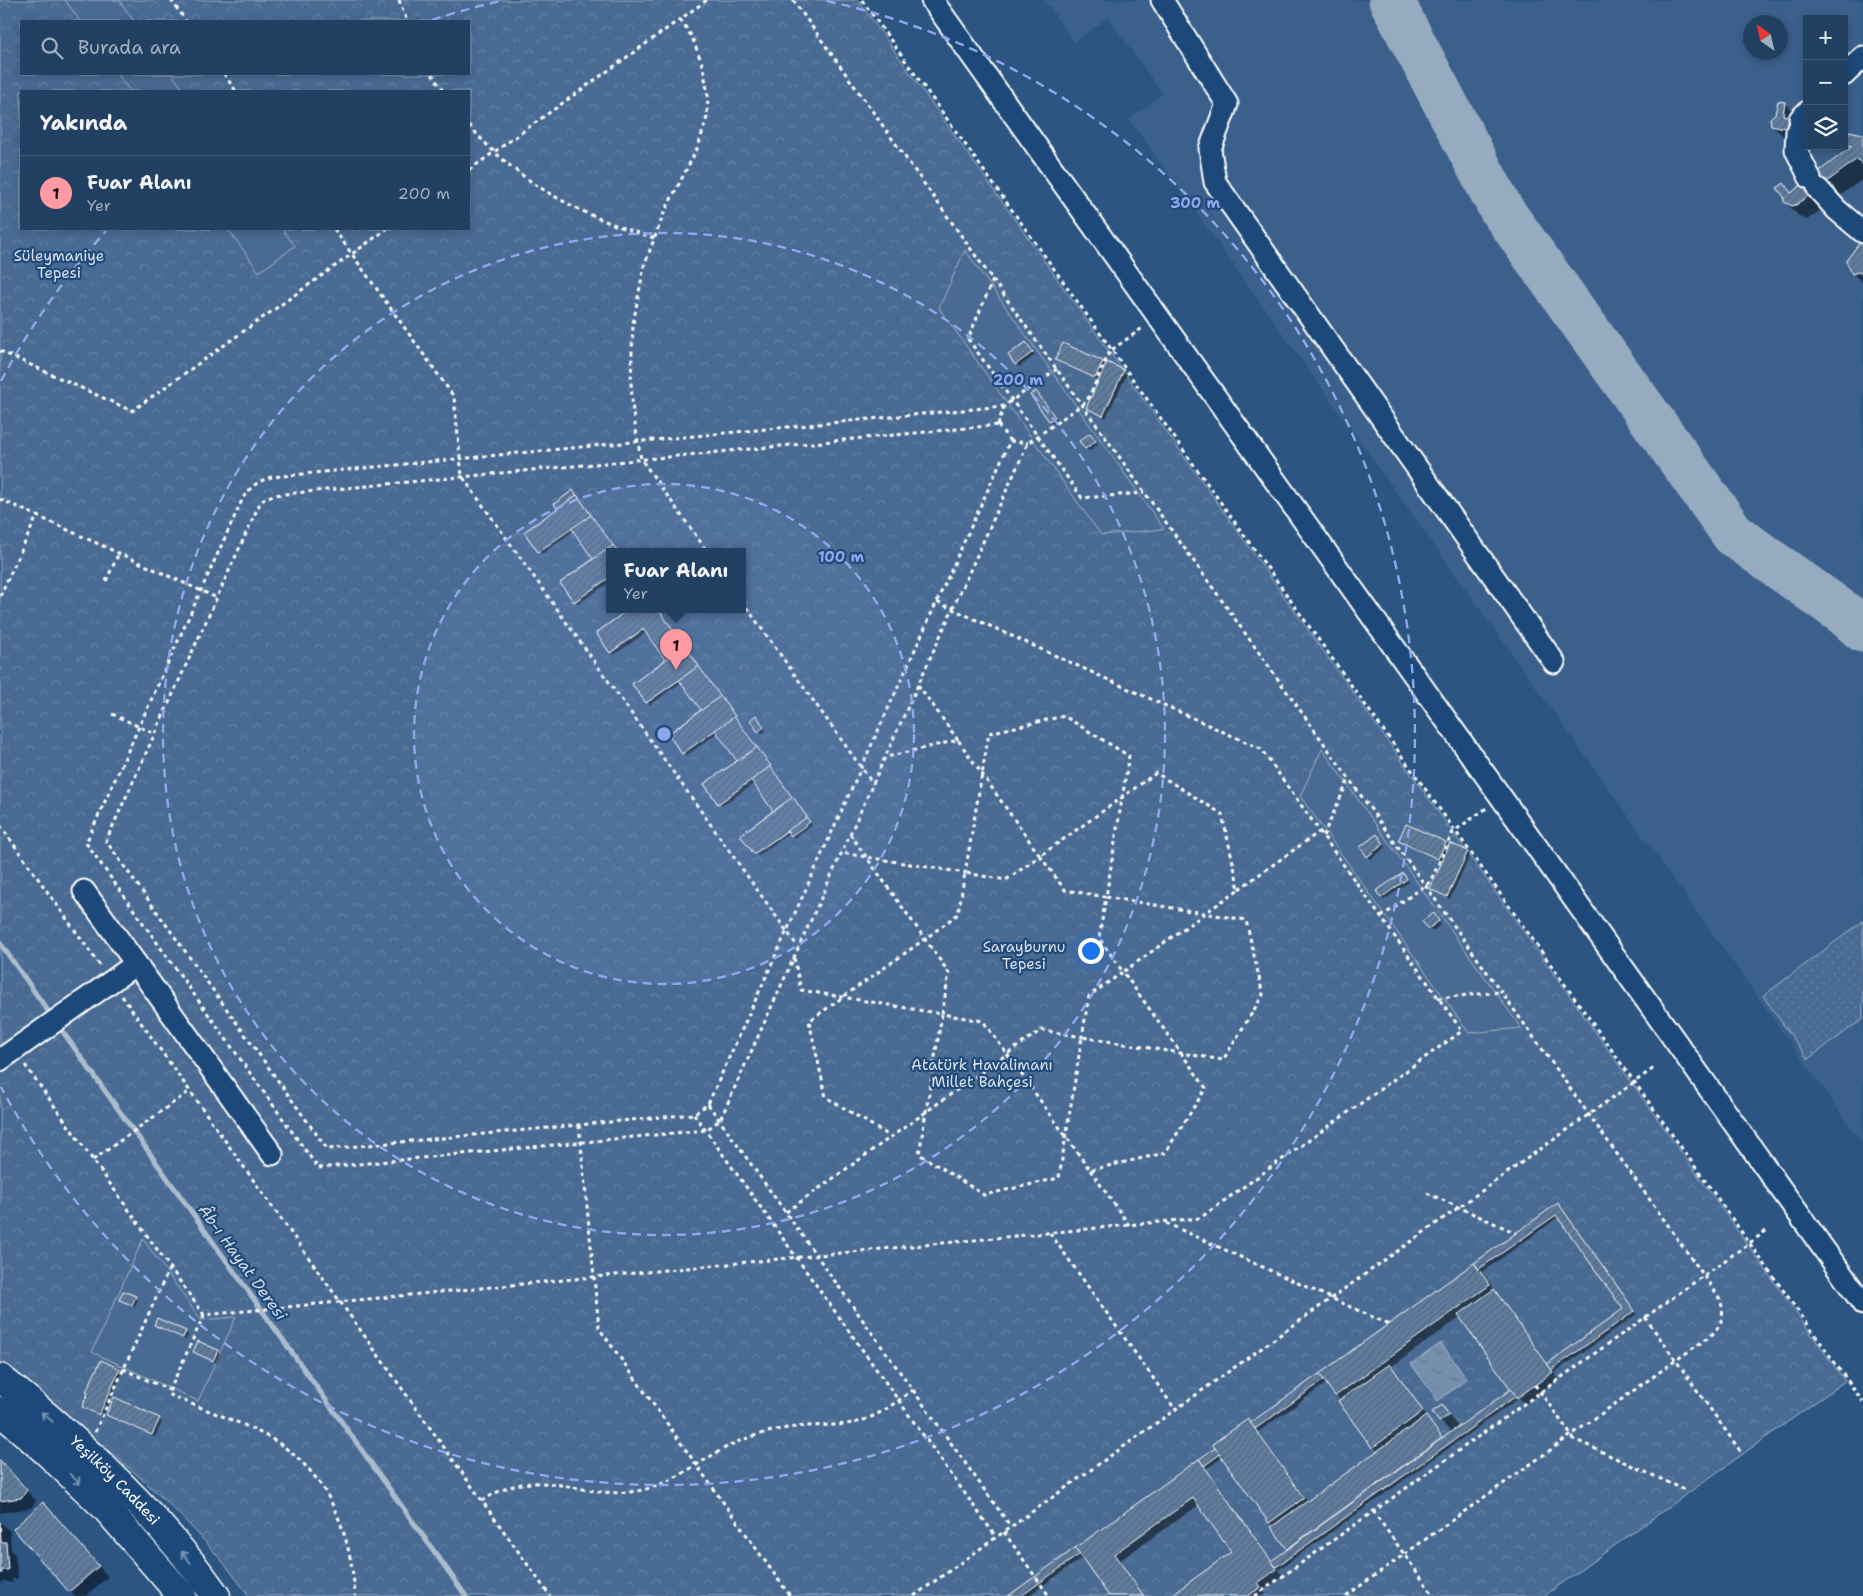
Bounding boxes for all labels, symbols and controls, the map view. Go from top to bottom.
north arrow [1743,15,1788,60]
map controls [1803,15,1848,150]
button: + [1803,15,1848,60]
search box [20,20,470,75]
icon: search [38,34,66,62]
text: Burada ara [78,35,181,60]
button: − [1803,60,1848,105]
button: layers [1803,105,1848,150]
text: Yakında [40,109,127,137]
text: Fuar Alanı [87,170,192,195]
text: 1 [52,183,60,204]
text: 200 m [398,183,450,204]
text: 300 m [1170,193,1220,213]
text: Yer [87,195,111,216]
park label: Süleymaniye Tepesi [14,246,104,283]
text: 200 m [993,370,1043,390]
text: 100 m [818,547,864,567]
popup [606,548,746,613]
text: Fuar Alanı [624,558,728,583]
text: Yer [624,583,648,604]
pin: 1 [660,629,692,670]
centre of rings [655,725,673,743]
park label: Sarayburnu Tepesi [983,937,1065,974]
your location [1078,938,1104,964]
park label: Atatürk Havalimanı Millet Bahçesi [911,1055,1053,1092]
water label: Âb-ı Hayat Deresi [194,1200,292,1325]
one-way arrow [41,1412,54,1423]
street label: Yeşilköy Caddesi [66,1431,164,1529]
one-way arrow [69,1473,82,1485]
one-way arrow [181,1551,192,1564]

